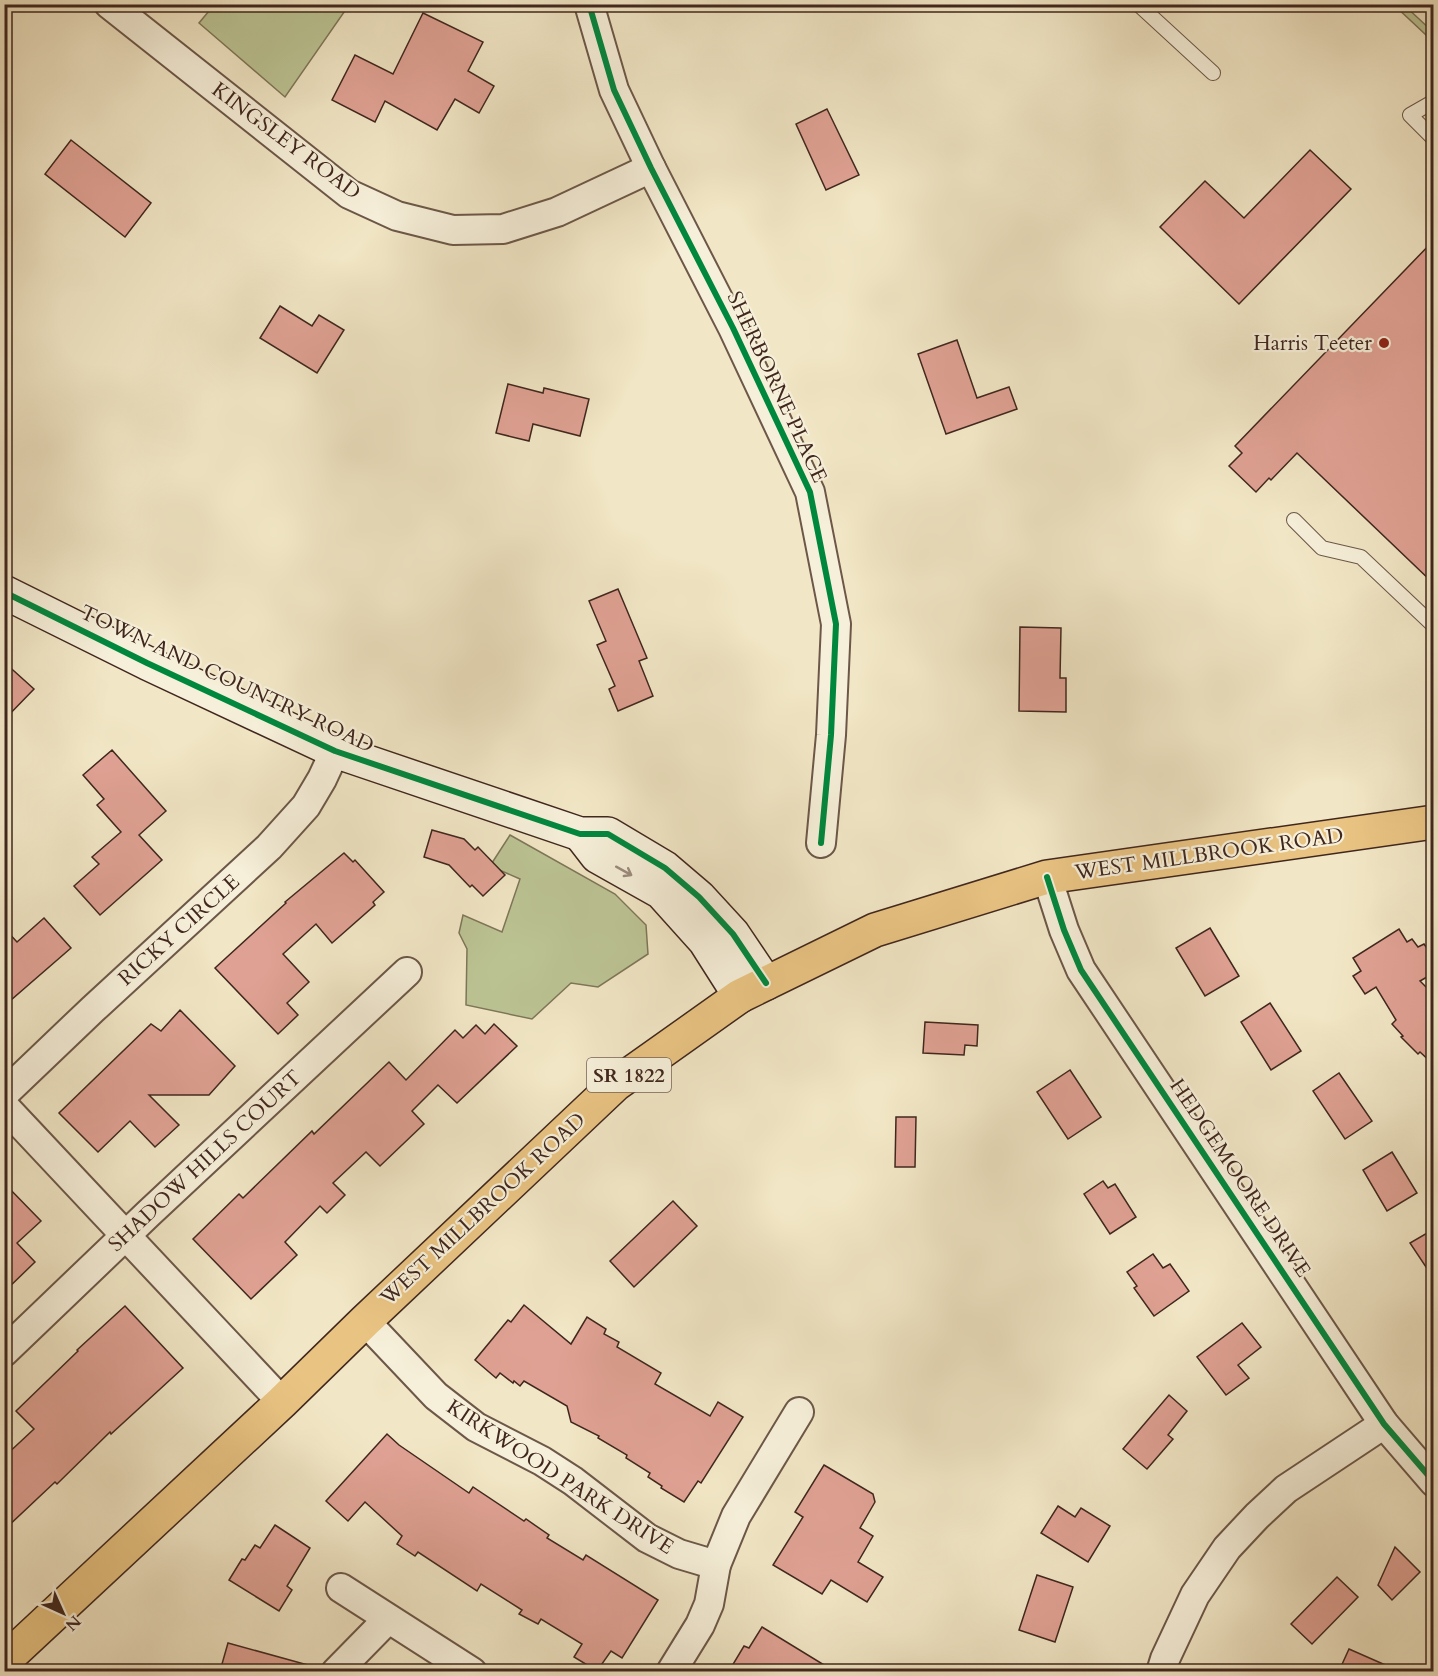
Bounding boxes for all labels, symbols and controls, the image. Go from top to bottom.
street label: KINGSLEY ROAD [206,75,366,207]
street label: SHERBORNE PLACE [720,287,834,487]
place label: Harris Teeter [1253,329,1372,358]
marker: Harris Teeter [1377,336,1391,350]
street label: TOWN AND COUNTRY ROAD [75,598,379,760]
street label: WEST MILLBROOK ROAD [1072,821,1345,887]
one-way arrow [615,865,632,877]
street label: RICKY CIRCLE [112,868,246,992]
road number: SR 1822 [587,1058,671,1092]
street label: SHADOW HILLS COURT [102,1064,308,1258]
street label: HEDGEMOORE DRIVE [1163,1073,1317,1283]
street label: WEST MILLBROOK ROAD [373,1106,592,1313]
street label: KIRKWOOD PARK DRIVE [441,1393,679,1561]
north arrow [33,1583,93,1643]
text: N [60,1610,86,1636]

